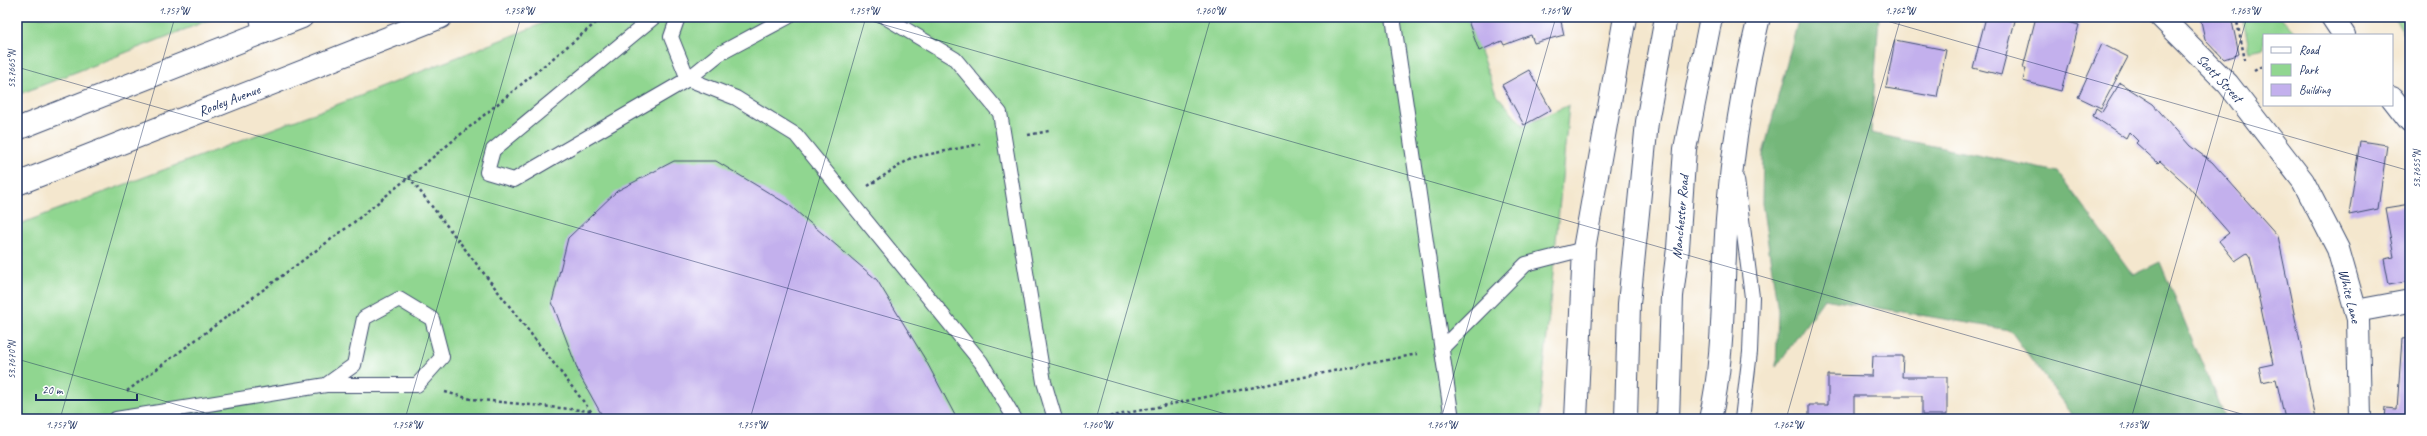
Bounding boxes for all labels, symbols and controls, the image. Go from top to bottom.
text: 1.757°W [159,4,191,17]
text: 1.758°W [504,4,536,17]
text: 1.759°W [849,4,881,17]
text: 1.760°W [1195,4,1227,17]
text: 1.761°W [1540,4,1572,17]
text: 1.762°W [1885,4,1917,17]
text: 1.763°W [2230,4,2262,17]
legend [2263,34,2393,106]
text: Road [2299,42,2321,58]
text: 53.7665°N [5,48,18,88]
street label: Scott Street [2193,51,2248,108]
text: Park [2299,62,2320,78]
street label: Rooley Avenue [196,80,264,120]
text: Building [2299,82,2331,98]
text: 53.7655°N [2410,148,2423,188]
street label: Manchester Road [1668,172,1693,260]
street label: White Lane [2335,268,2365,326]
text: 53.7670°N [5,339,18,379]
scale bar [36,376,137,402]
text: 20 m [42,382,64,398]
text: 1.757°W [46,418,78,431]
text: 1.758°W [392,418,424,431]
text: 1.759°W [737,418,769,431]
text: 1.760°W [1082,418,1114,431]
text: 1.761°W [1427,418,1459,431]
text: 1.762°W [1773,418,1805,431]
text: 1.763°W [2118,418,2150,431]

